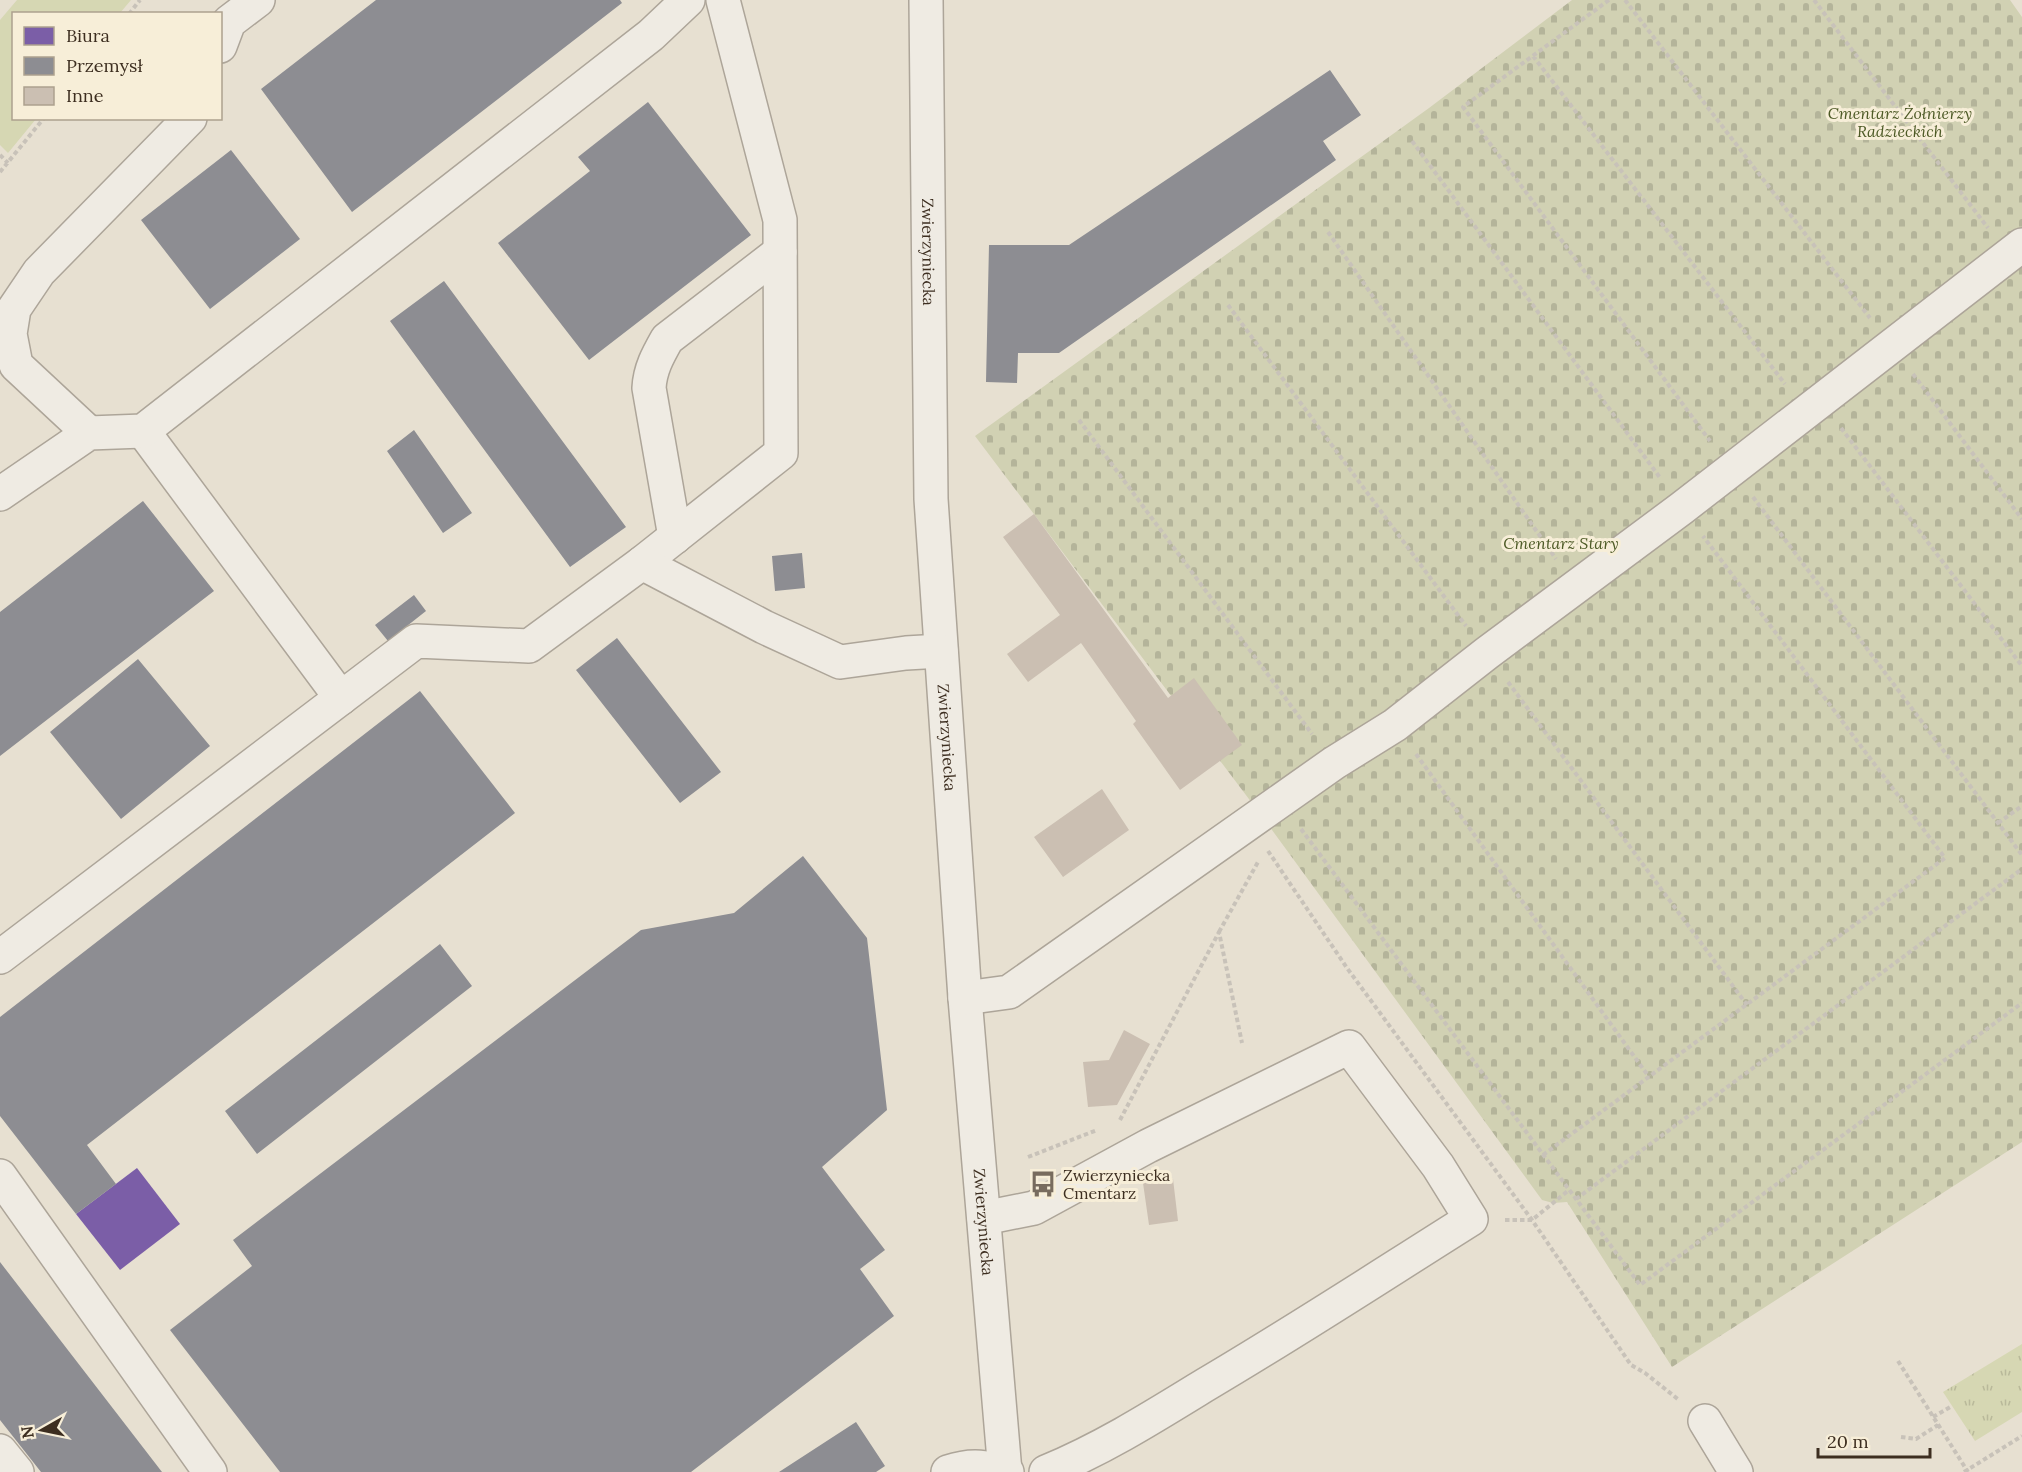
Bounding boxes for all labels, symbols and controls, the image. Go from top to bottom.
legend [12,12,222,120]
text: Biura [66,24,110,47]
text: Przemysł [66,54,143,77]
text: Inne [66,84,104,107]
park label: Cmentarz Żołnierzy Radzieckich [1828,103,1972,141]
street label: Zwierzyniecka [918,198,939,306]
park label: Cmentarz Stary [1503,533,1619,553]
street label: Zwierzyniecka [934,683,961,792]
place label: Zwierzyniecka Cmentarz [1063,1165,1170,1203]
street label: Zwierzyniecka [969,1168,998,1276]
bus stop icon: Zwierzyniecka Cmentarz [1028,1169,1058,1199]
north arrow [12,1400,72,1460]
scale bar [1818,1421,1930,1459]
text: N [16,1425,38,1440]
text: 20 m [1827,1430,1869,1453]

